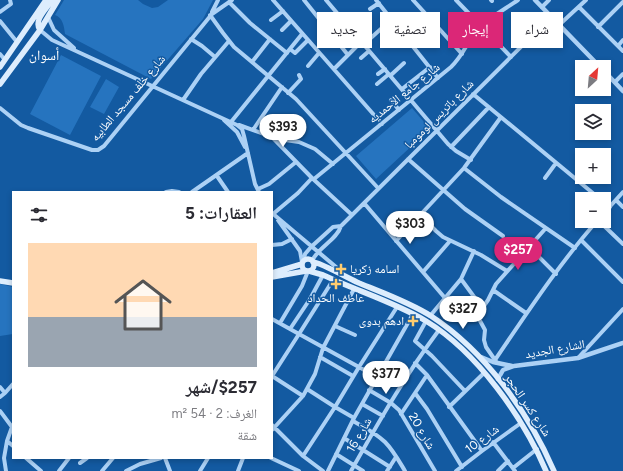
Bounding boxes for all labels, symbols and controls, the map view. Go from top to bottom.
chip: جديد [317,12,372,48]
chip: تصفية [380,12,440,48]
chip: إيجار [448,12,503,48]
chip: شراء [511,12,563,48]
district label: أسوان [29,47,59,64]
street label: شارع خلف مسجد الطابيه [88,52,169,145]
street label: شارع جامع الاحمديه [366,60,443,127]
north arrow [575,60,611,96]
map controls [575,60,611,228]
street label: شارع باتريس لومومبا [402,77,477,152]
button: layers [575,104,611,140]
pin: $393 [259,114,307,148]
text: $393 [268,119,298,134]
button: + [575,148,611,184]
button: − [575,192,611,228]
text: العقارات: 5 [185,203,257,223]
icon: filters [28,204,50,226]
pin: $303 [386,211,434,245]
text: $303 [395,216,425,231]
pin: $257 [494,237,542,271]
text: $257 [503,242,533,257]
place label: اسامه زكريا [350,262,399,276]
marker: اسامه زكريا [335,263,347,275]
icon: home [107,269,179,341]
marker: عاطف الحداد [330,278,342,290]
place label: عاطف الحداد [308,291,364,305]
pin: $327 [439,296,487,330]
text: $327 [448,301,478,316]
place label: ادهم بدوى [359,314,404,329]
marker: ادهم بدوى [407,315,419,327]
street label: الشارع الجديد [524,337,586,362]
pin: $377 [362,361,410,395]
text: $377 [372,366,400,381]
street label: شارع كسر الحجر [500,370,554,440]
text: $257/شهر [186,377,257,397]
text: الغرف: 2 · 54 m² [171,406,257,421]
street label: شارع 20 [405,410,438,452]
street label: شارع 16 [344,415,375,455]
street label: شارع 10 [462,422,502,457]
text: شقة [238,428,257,443]

